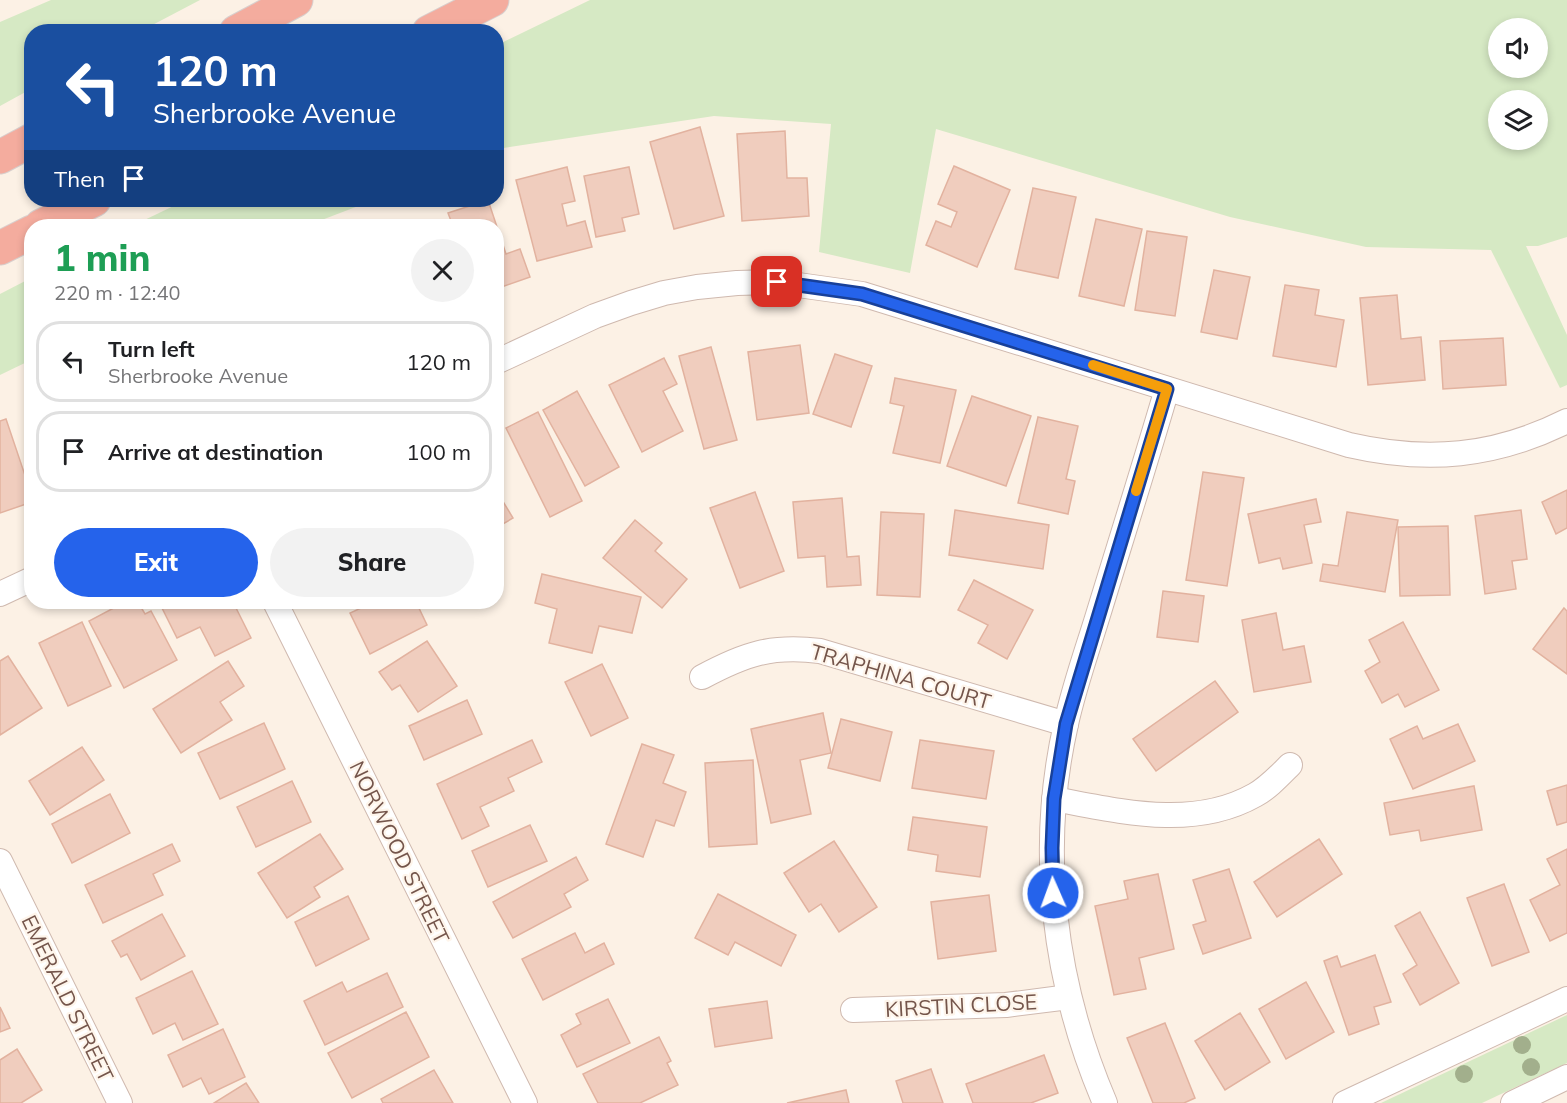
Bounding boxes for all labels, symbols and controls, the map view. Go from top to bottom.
map controls [1488,18,1548,150]
button: sound [1488,18,1548,78]
text: 120 m [153,44,278,97]
icon: left [54,48,132,126]
button: layers [1488,90,1548,150]
text: Sherbrooke Avenue [153,96,396,130]
icon: arrive [117,162,150,195]
text: Then [54,165,105,193]
text: 1 min [54,235,150,280]
button: close [411,239,474,302]
pin [751,256,802,307]
icon: arrive [760,265,793,298]
text: 220 m · 12:40 [54,280,180,305]
text: Turn left [108,335,195,363]
icon: left [57,345,90,378]
text: 120 m [406,348,471,376]
text: Sherbrooke Avenue [108,363,288,388]
icon: arrive [57,435,90,468]
text: Arrive at destination [108,438,323,466]
text: 100 m [406,438,471,466]
button: Exit [54,528,258,597]
button: Share [270,528,474,597]
street label: TRAPHINA COURT [808,638,995,714]
street label: NORWOOD STREET [345,756,456,948]
position arrow [1021,861,1085,925]
street label: EMERALD STREET [16,910,120,1086]
street label: KIRSTIN CLOSE [884,988,1038,1022]

